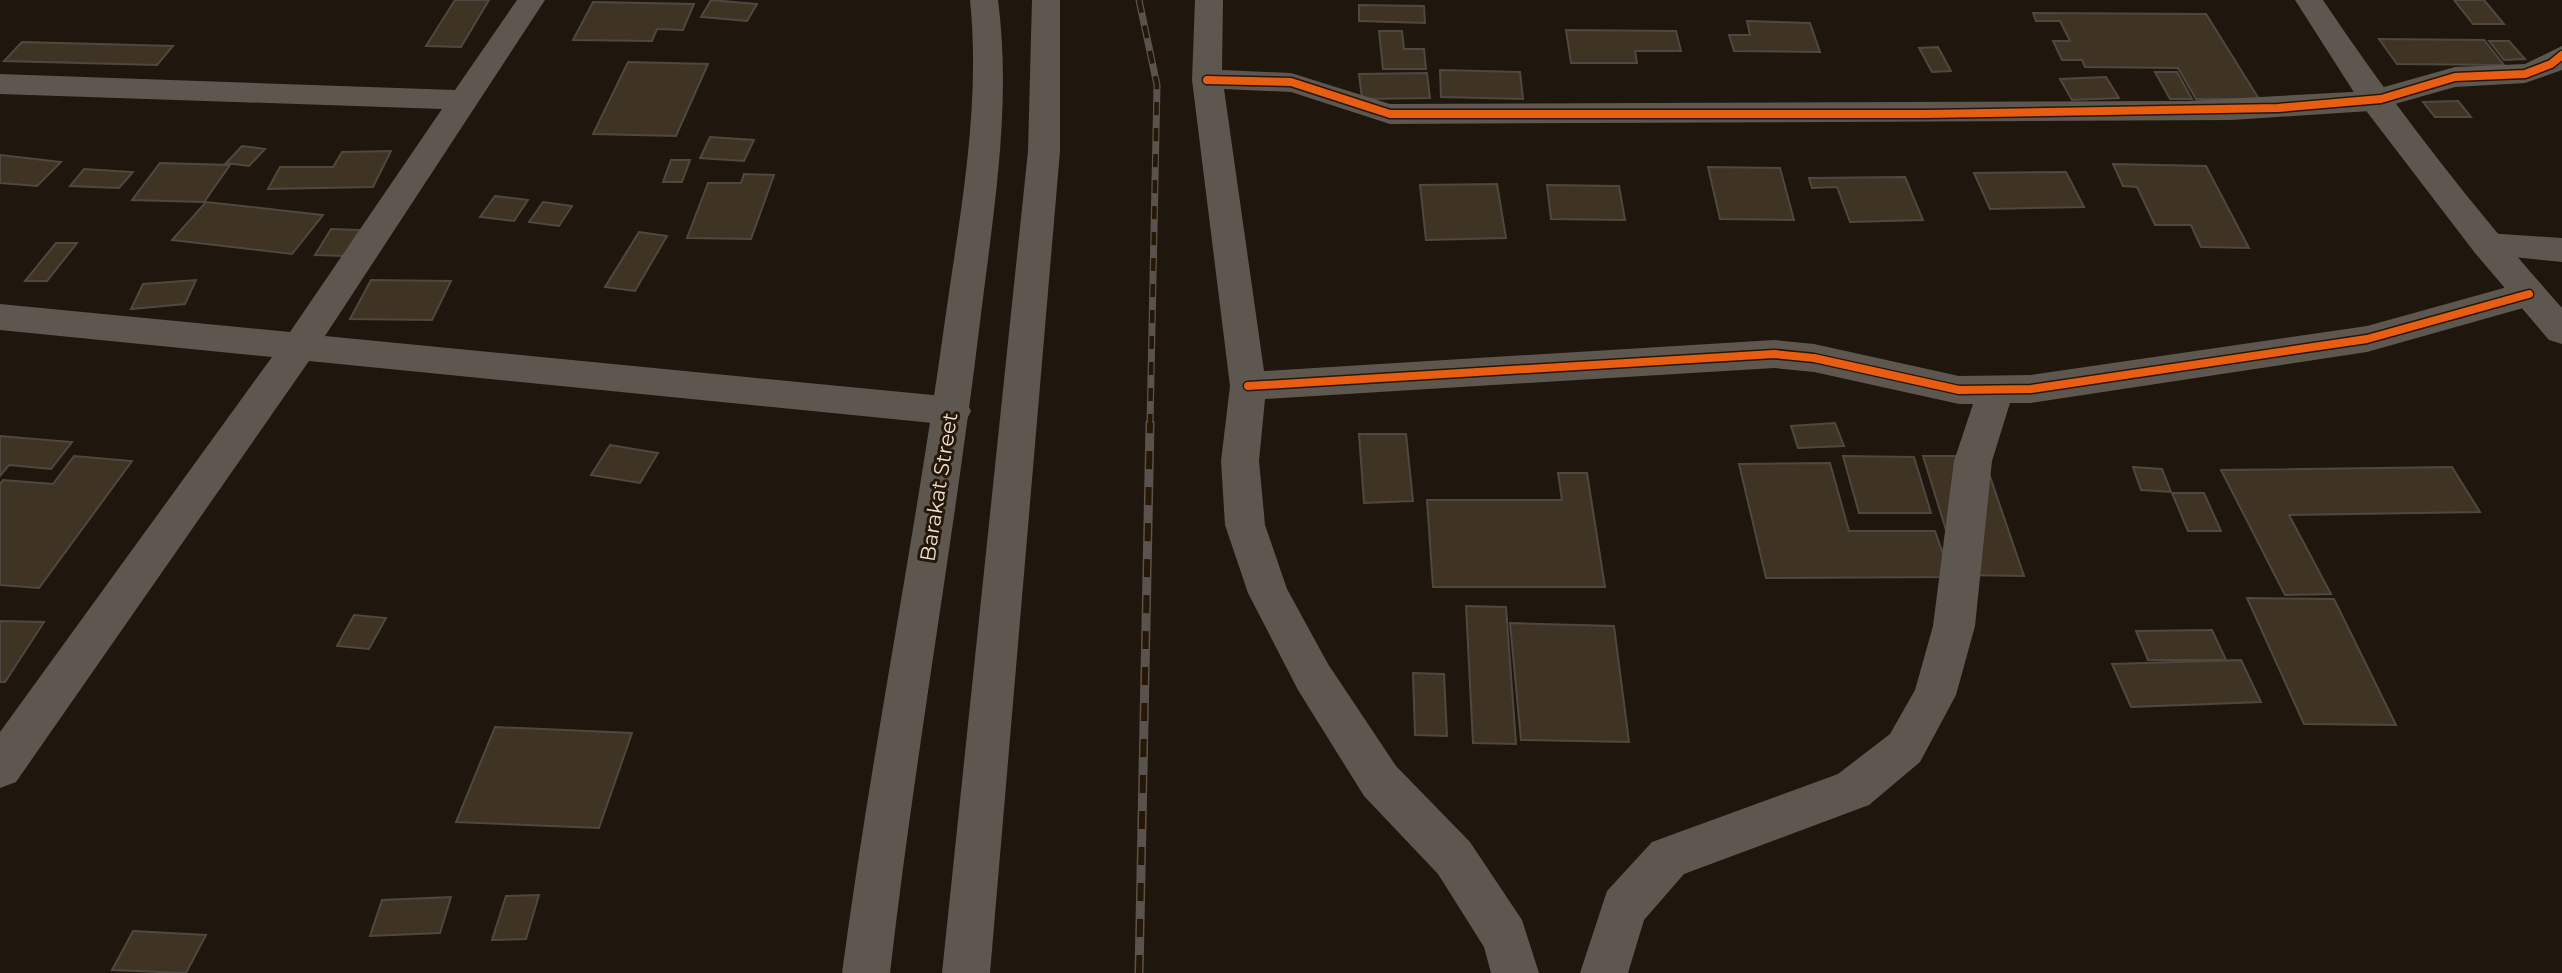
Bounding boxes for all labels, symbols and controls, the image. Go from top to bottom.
street label: Barakat Street [914,411,963,563]

